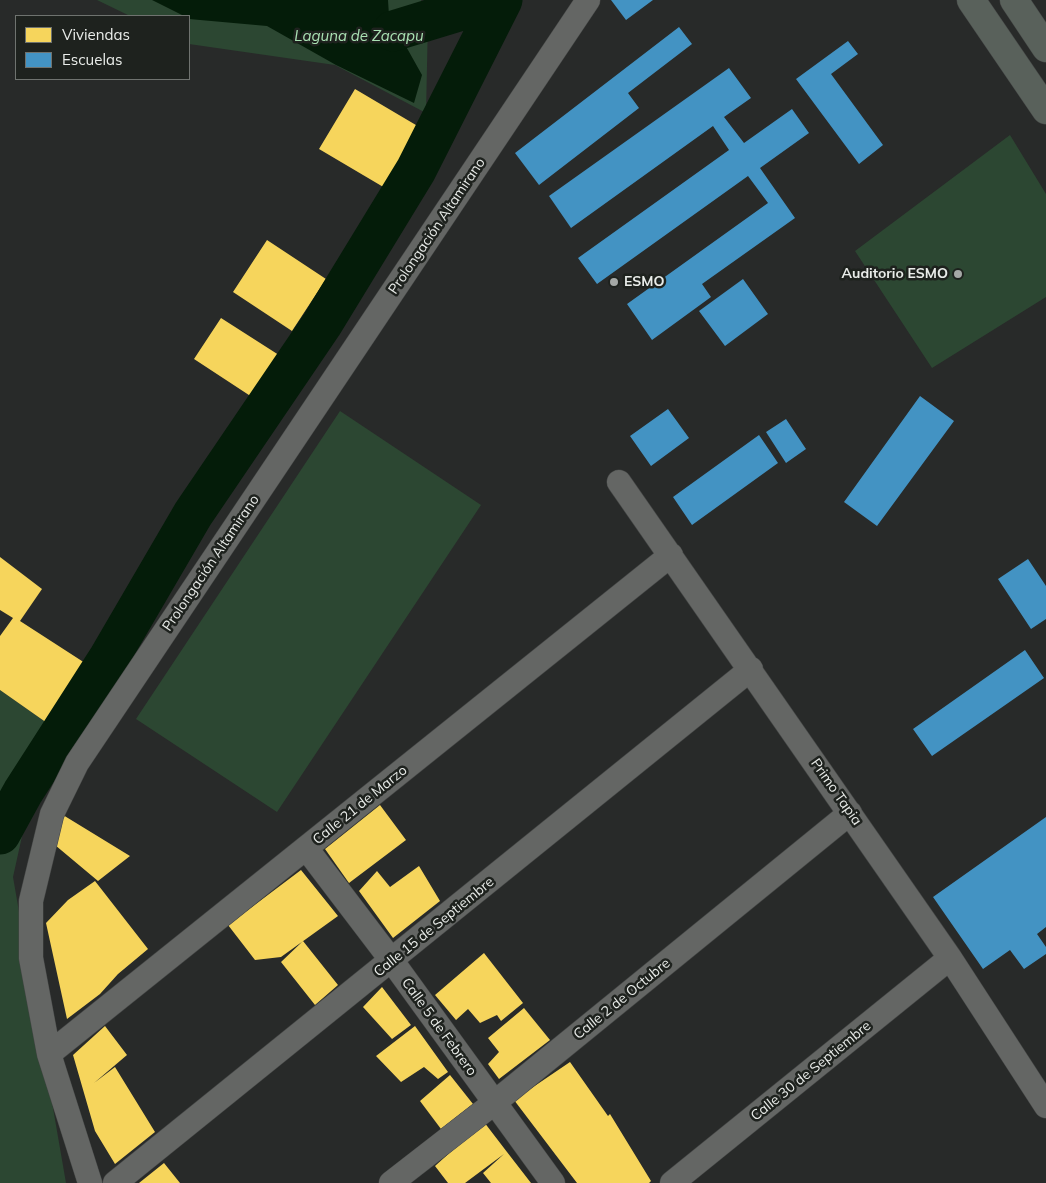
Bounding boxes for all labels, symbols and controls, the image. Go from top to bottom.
legend [15,15,190,80]
text: Viviendas [62,25,130,44]
water label: Laguna de Zacapu [294,27,424,45]
text: Escuelas [62,50,122,69]
street label: Prolongación Altamirano [385,155,489,297]
place label: Auditorio ESMO [842,266,948,282]
marker: Auditorio ESMO [952,268,964,280]
place label: ESMO [624,274,664,290]
marker: ESMO [608,276,620,288]
street label: Prolongación Altamirano [159,492,263,634]
street label: Primo Tapia [807,756,865,828]
street label: Calle 21 de Marzo [309,762,411,848]
street label: Calle 15 de Septiembre [371,873,497,981]
street label: Calle 2 de Octubre [570,955,674,1043]
street label: Calle 5 de Febrero [398,975,480,1079]
street label: Calle 30 de Septiembre [748,1017,874,1125]

